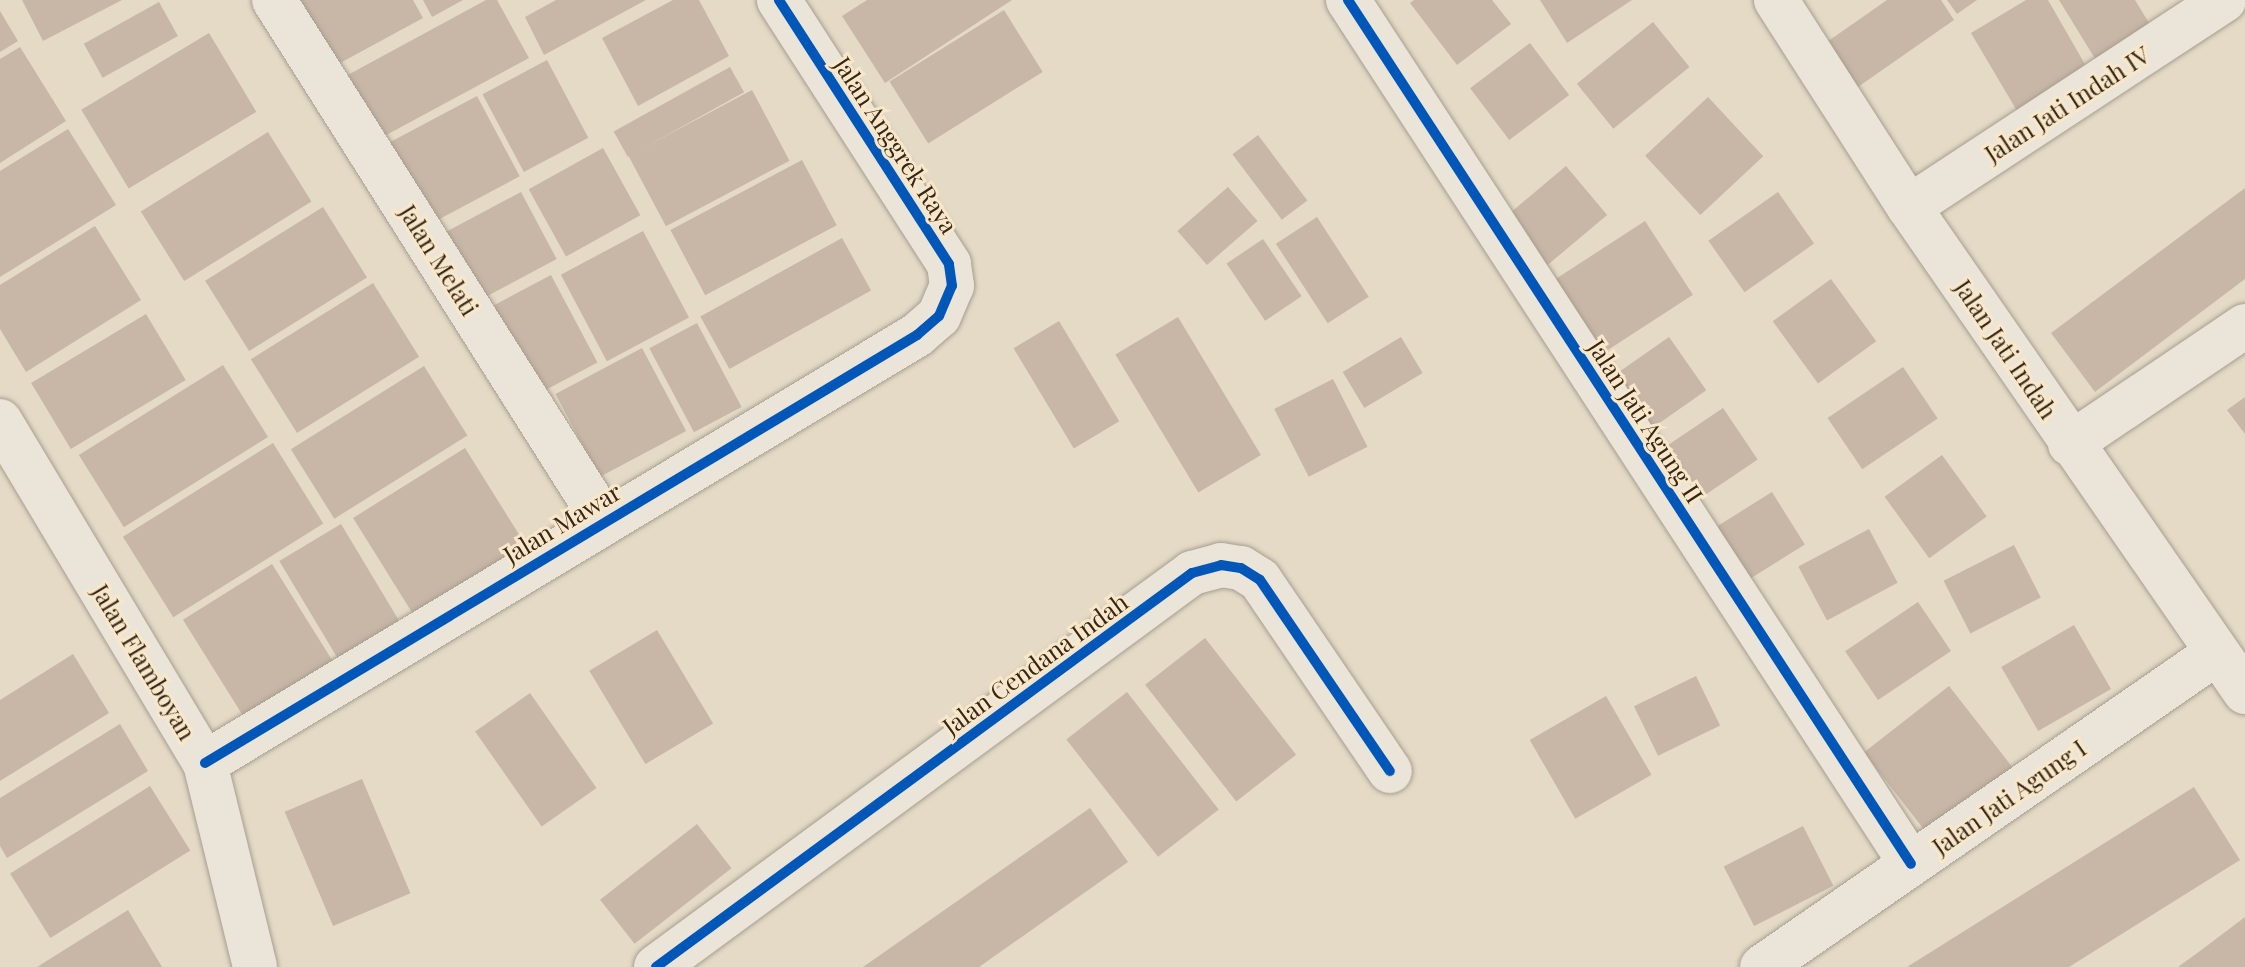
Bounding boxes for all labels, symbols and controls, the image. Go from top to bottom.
street label: Jalan Jati Indah IV [1979,40,2155,168]
street label: Jalan Anggrek Raya [828,51,964,239]
street label: Jalan Melati [394,199,484,321]
street label: Jalan Jati Indah [1949,274,2063,424]
street label: Jalan Jati Agung II [1582,334,1710,508]
street label: Jalan Mawar [498,477,626,569]
street label: Jalan Flamboyan [86,579,202,745]
street label: Jalan Cendana Indah [937,587,1133,741]
street label: Jalan Jati Agung I [1926,733,2092,861]

